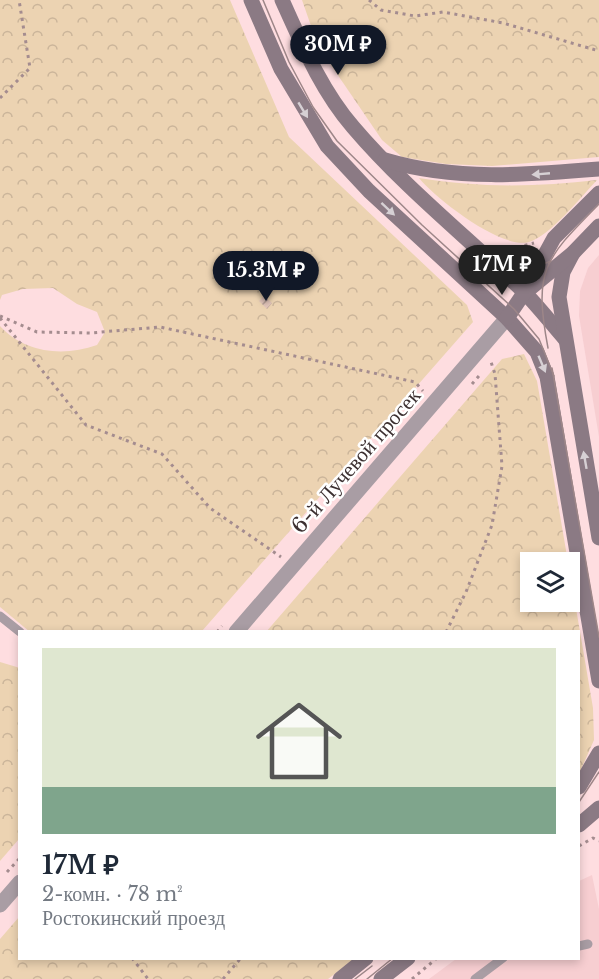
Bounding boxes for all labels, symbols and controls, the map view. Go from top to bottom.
pin: 30M ₽ [296,25,380,76]
text: 30M ₽ [304,32,372,56]
one-way arrow [298,101,308,118]
one-way arrow [531,169,550,178]
one-way arrow [380,202,395,215]
pin: 17M ₽ [460,245,544,296]
pin: 15.3M ₽ [211,251,321,302]
text: 17M ₽ [472,252,532,276]
text: 15.3M ₽ [227,258,305,282]
one-way arrow [538,355,547,373]
street label: 6-й Лучевой просек [286,382,427,539]
one-way arrow [580,450,589,469]
map controls [520,552,580,612]
button: layers [520,552,580,612]
icon: home [245,687,353,795]
text: 17M ₽ [42,849,119,881]
text: 2-комн. · 78 m² [42,882,183,906]
text: Ростокинский проезд [42,906,225,930]

